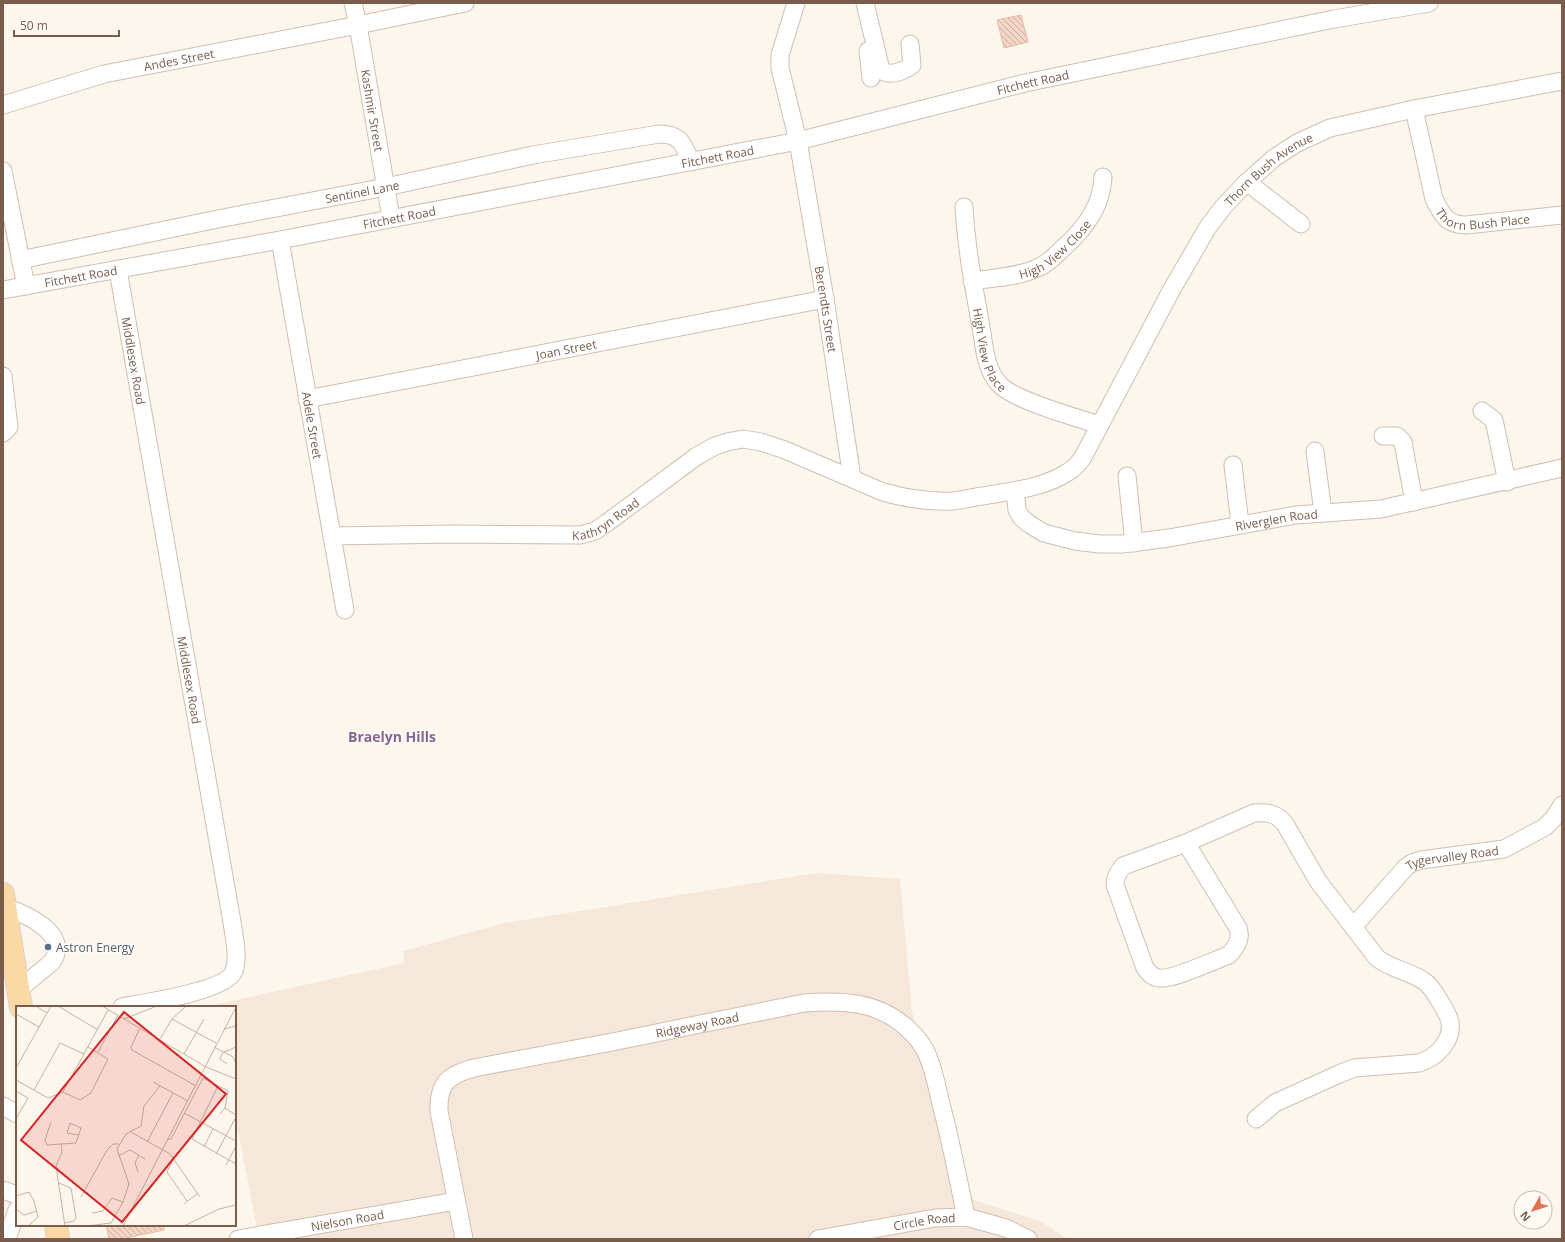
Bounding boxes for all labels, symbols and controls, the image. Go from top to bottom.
scale bar [14,12,119,38]
text: 50 m [20,17,48,34]
street label: Andes Street [142,44,216,75]
street label: Fitchett Road [995,66,1071,98]
street label: Kashmir Street [357,68,388,152]
street label: Thorn Bush Avenue [1220,128,1316,209]
street label: Fitchett Road [680,141,755,172]
street label: Sentinel Lane [324,176,401,207]
street label: Fitchett Road [362,202,437,232]
street label: Thorn Bush Place [1432,204,1531,234]
street label: High View Close [1017,216,1095,282]
street label: Fitchett Road [43,261,119,291]
street label: Berendts Street [811,264,841,354]
street label: High View Place [969,307,1010,396]
street label: Middlesex Road [118,315,150,406]
street label: Joan Street [534,335,598,363]
street label: Adele Street [298,390,327,460]
street label: Kathryn Road [572,493,642,544]
street label: Riverglen Road [1234,505,1318,534]
street label: Middlesex Road [174,635,206,725]
district label: Braelyn Hills [348,727,436,746]
street label: Tygervalley Road [1402,841,1500,874]
place label: Astron Energy [56,939,135,956]
marker: Astron Energy [43,942,53,952]
inset map [16,1006,236,1226]
street label: Ridgeway Road [654,1008,740,1041]
north arrow [1513,1190,1553,1230]
street label: Nielson Road [309,1205,385,1235]
text: N [1516,1208,1533,1225]
street label: Circle Road [892,1209,956,1234]

